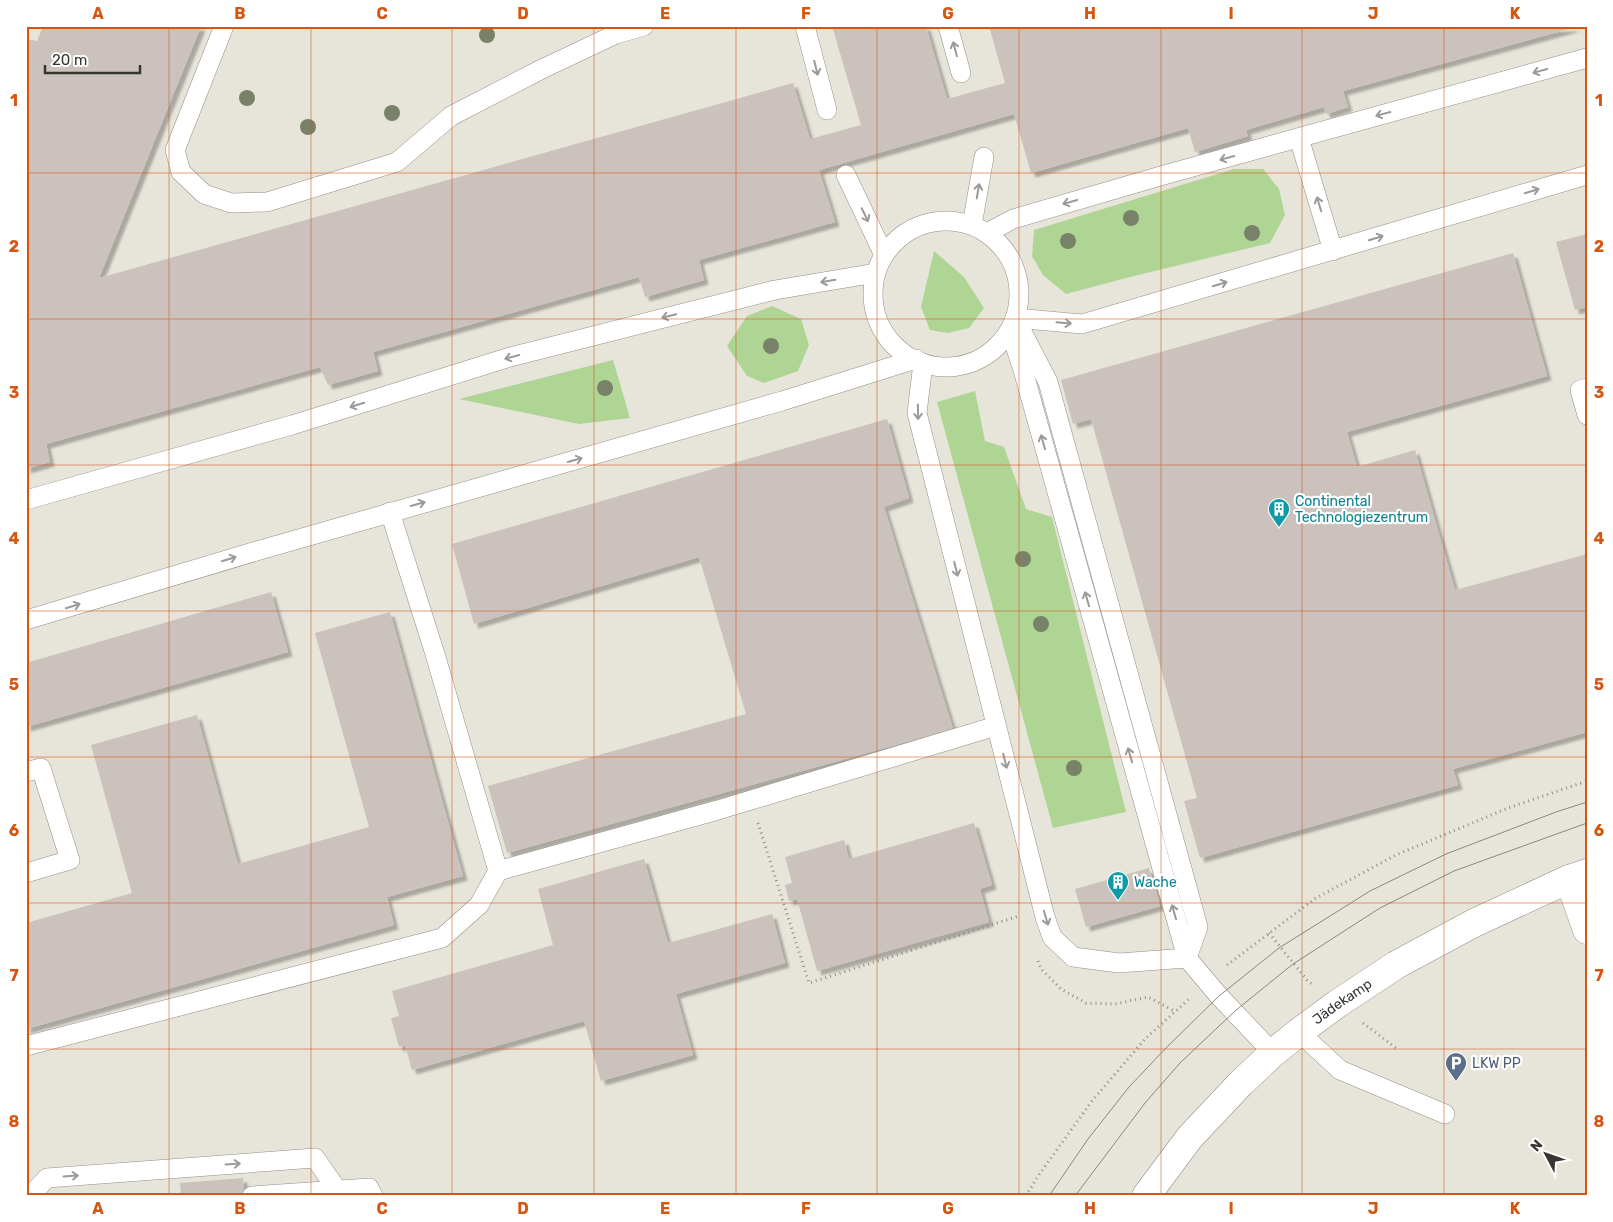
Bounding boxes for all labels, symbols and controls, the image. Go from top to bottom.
text: A [92,4,104,23]
text: B [234,4,246,23]
text: C [376,4,388,23]
text: D [517,4,529,23]
text: E [660,4,670,23]
text: F [801,4,811,23]
text: G [942,4,954,23]
text: H [1084,4,1096,23]
text: I [1228,4,1234,23]
text: J [1368,4,1378,23]
text: K [1510,4,1521,23]
scale bar [45,42,140,74]
one-way arrow [949,42,959,58]
text: 20 m [52,51,87,69]
one-way arrow [812,59,821,75]
one-way arrow [1532,67,1548,76]
text: 1 [10,91,18,110]
text: 1 [1595,91,1603,110]
one-way arrow [1376,110,1392,119]
one-way arrow [1219,153,1235,163]
one-way arrow [973,184,983,200]
one-way arrow [1523,186,1539,196]
one-way arrow [1313,196,1323,212]
one-way arrow [1063,198,1079,208]
one-way arrow [861,207,870,222]
one-way arrow [1368,232,1384,242]
text: 2 [9,237,19,256]
text: 2 [1594,237,1604,256]
one-way arrow [820,276,836,286]
one-way arrow [1212,278,1228,288]
one-way arrow [662,312,678,322]
one-way arrow [1055,318,1071,327]
one-way arrow [504,352,520,362]
text: 3 [9,383,19,402]
text: 3 [1594,383,1604,402]
one-way arrow [349,400,365,410]
one-way arrow [913,403,923,419]
one-way arrow [1038,434,1047,450]
one-way arrow [566,455,582,464]
place label: Continental Technologiezentrum [1295,493,1428,526]
building icon: Continental Technologiezentrum [1267,497,1291,528]
one-way arrow [410,499,426,509]
text: 4 [9,529,20,548]
text: 4 [1594,529,1605,548]
one-way arrow [220,554,236,564]
one-way arrow [952,561,962,577]
one-way arrow [1081,591,1091,607]
one-way arrow [65,601,81,611]
text: 5 [9,675,19,694]
text: 5 [1594,675,1604,694]
one-way arrow [1125,748,1134,764]
one-way arrow [1001,752,1010,768]
text: 6 [9,821,19,840]
text: 6 [1594,821,1604,840]
building icon: Wache [1106,870,1130,901]
place label: Wache [1134,874,1177,891]
one-way arrow [1168,904,1178,920]
one-way arrow [1041,910,1051,926]
text: 7 [9,966,19,985]
text: 7 [1594,966,1604,985]
street label: Jädekamp [1309,975,1375,1028]
parking icon: LKW PP [1444,1051,1468,1082]
place label: LKW PP [1472,1055,1521,1072]
text: 8 [9,1112,20,1131]
text: 8 [1594,1112,1605,1131]
north arrow [1520,1130,1570,1180]
text: N [1527,1136,1546,1155]
one-way arrow [225,1160,241,1169]
one-way arrow [62,1172,78,1181]
text: A [92,1199,104,1218]
text: B [234,1199,246,1218]
text: C [376,1199,388,1218]
text: D [517,1199,529,1218]
text: E [660,1199,670,1218]
text: F [801,1199,811,1218]
text: G [942,1199,954,1218]
text: H [1084,1199,1096,1218]
text: I [1228,1199,1234,1218]
text: J [1368,1199,1378,1218]
text: K [1510,1199,1521,1218]

